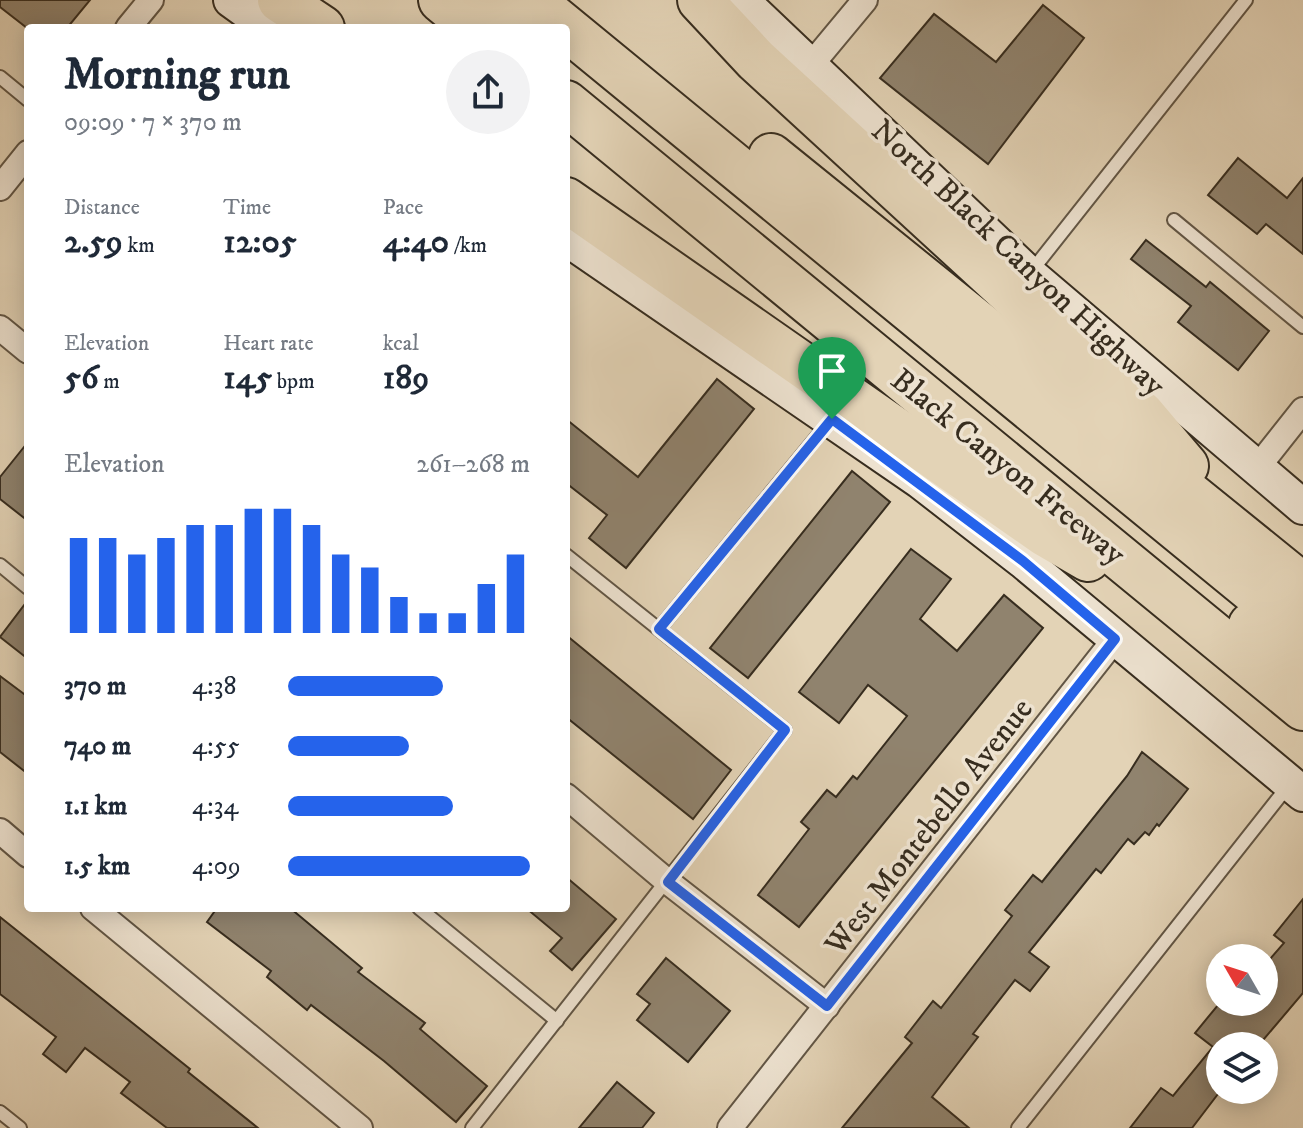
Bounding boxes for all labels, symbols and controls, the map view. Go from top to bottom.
text: Morning run [64,48,290,103]
button: share [446,50,530,134]
text: 09:09 · 7 × 370 m [64,106,242,139]
street label: North Black Canyon Highway [862,111,1174,406]
text: Distance [64,194,140,221]
text: Time [223,194,271,221]
text: Pace [383,194,423,221]
text: 2.59 [64,221,123,263]
text: 12:05 [223,221,297,263]
text: 4:40 [383,221,449,263]
text: km [123,232,155,259]
text: /km [449,232,487,259]
text: Elevation [64,330,149,357]
text: Heart rate [223,330,314,357]
text: kcal [383,330,419,357]
pin [798,337,866,419]
icon: arrive [810,349,854,393]
text: 56 [64,357,99,399]
text: 145 [223,357,272,399]
text: 189 [383,357,429,399]
street label: Black Canyon Freeway [882,360,1134,575]
text: m [99,368,120,395]
text: bpm [272,368,315,395]
text: Elevation [64,448,165,481]
text: 261–268 m [416,448,530,481]
text: 370 m [64,670,127,703]
text: 4:38 [192,670,236,703]
street label: West Montebello Avenue [816,691,1042,965]
text: 740 m [64,730,131,763]
text: 4:55 [192,730,240,763]
text: 1.1 km [64,790,127,823]
text: 4:34 [192,790,238,823]
text: 1.5 km [64,850,130,883]
text: 4:09 [192,850,241,883]
north arrow [1206,944,1278,1016]
map controls [1206,944,1278,1104]
button: layers [1206,1032,1278,1104]

